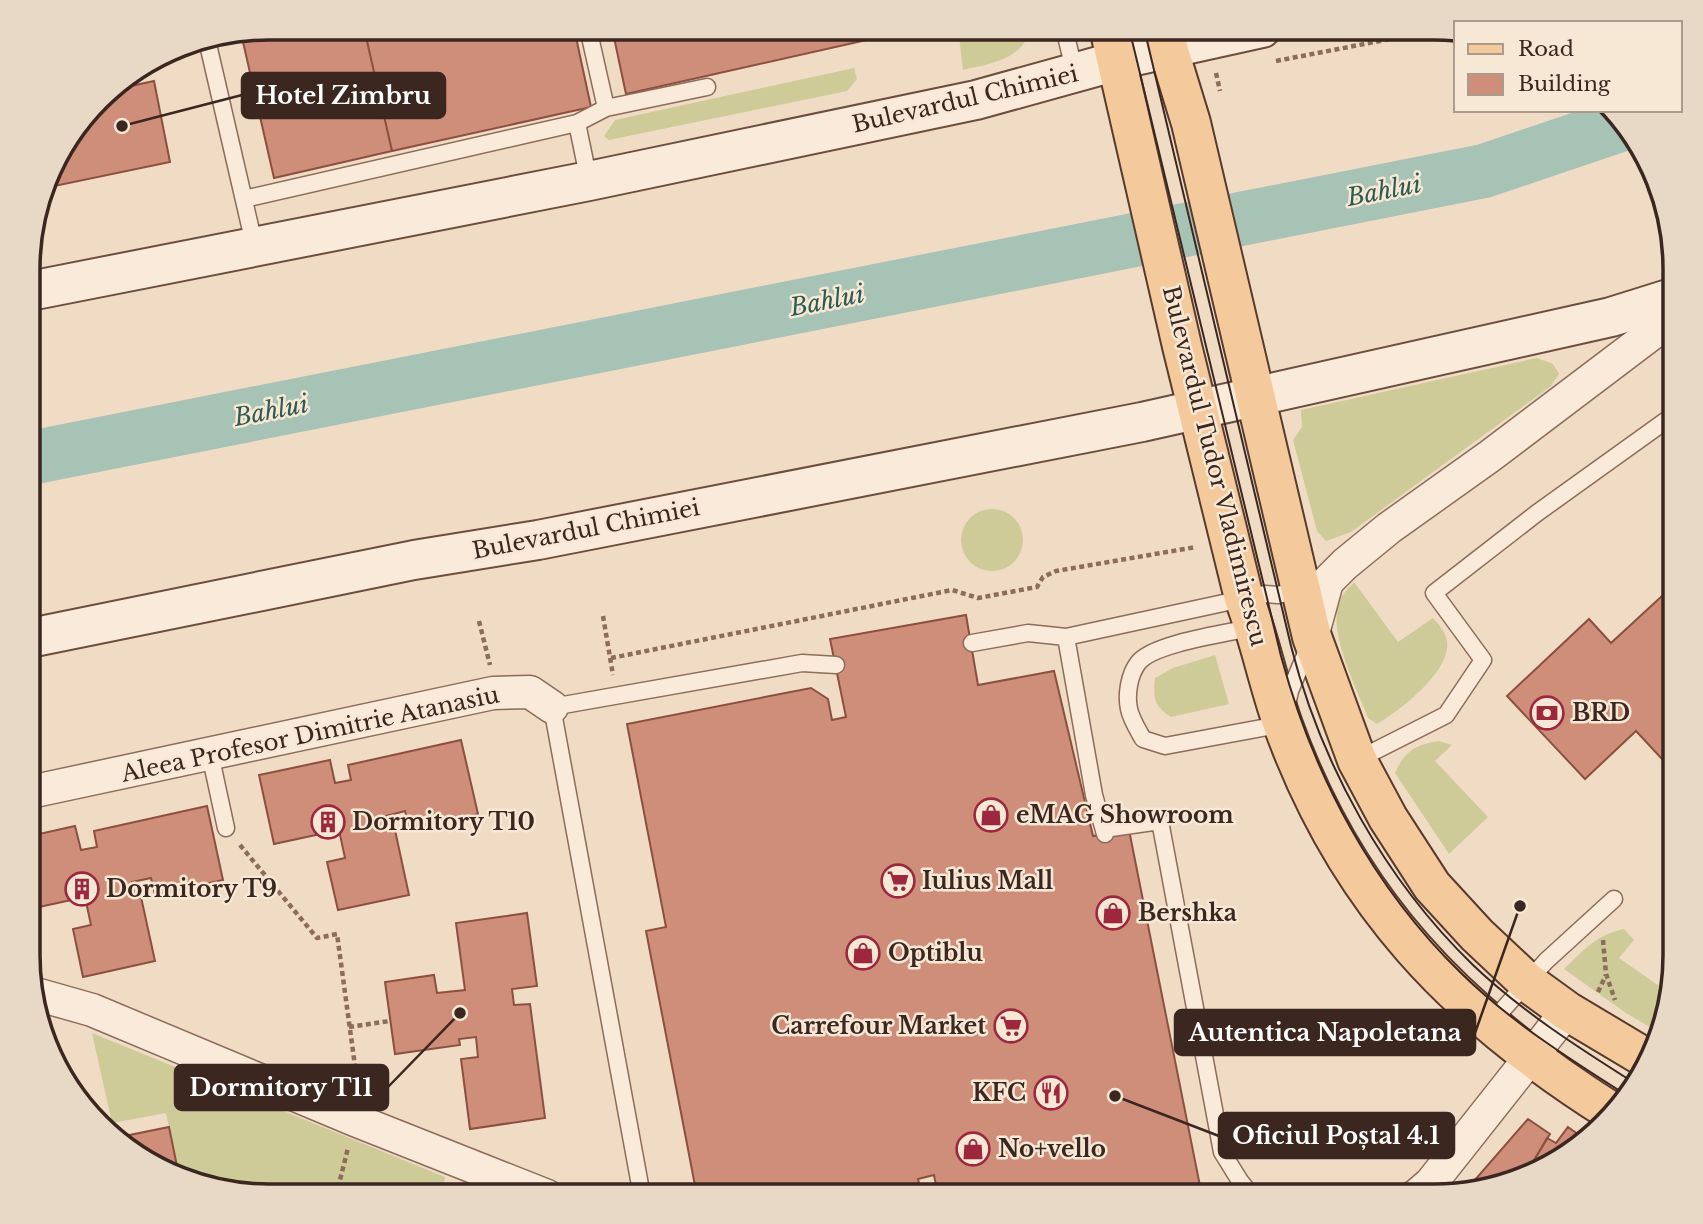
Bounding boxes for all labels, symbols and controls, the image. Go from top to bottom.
legend [1454,21,1682,112]
text: Road [1518,36,1574,62]
street label: Bulevardul Chimiei [849,59,1081,139]
text: Building [1518,71,1611,97]
callout: Hotel Zimbru [242,73,445,118]
text: Hotel Zimbru [255,81,431,110]
water label: Bahlui [1343,169,1424,212]
water label: Bahlui [786,279,867,322]
street label: Bulevardul Tudor Vladimirescu [1157,283,1273,649]
water label: Bahlui [230,389,311,432]
street label: Bulevardul Chimiei [470,493,702,565]
street label: Aleea Profesor Dimitrie Atanasiu [118,680,501,788]
bank icon: BRD [1528,694,1566,732]
place label: BRD [1572,699,1630,727]
shop icon: eMAG Showroom [972,796,1010,834]
place label: eMAG Showroom [1016,801,1234,829]
building icon: Dormitory T10 [309,803,347,841]
place label: Dormitory T10 [352,808,535,836]
supermarket icon: Iulius Mall [879,862,917,900]
place label: Iulius Mall [922,867,1053,895]
building icon: Dormitory T9 [63,870,101,908]
place label: Dormitory T9 [106,875,277,903]
shop icon: Bershka [1094,894,1132,932]
place label: Bershka [1138,899,1237,927]
shop icon: Optiblu [844,934,882,972]
place label: Optiblu [888,939,983,967]
supermarket icon: Carrefour Market [992,1007,1030,1045]
callout: Autentica Napoletana [1175,1010,1475,1055]
place label: Carrefour Market [771,1012,986,1040]
text: Autentica Napoletana [1188,1018,1462,1047]
callout: Dormitory T11 [175,1065,388,1110]
text: Dormitory T11 [189,1073,373,1102]
restaurant icon: KFC [1032,1074,1070,1112]
place label: KFC [972,1079,1026,1107]
callout: Oficiul Poștal 4.1 [1219,1113,1454,1158]
text: Oficiul Poștal 4.1 [1232,1121,1440,1151]
shop icon: No+vello [954,1130,992,1168]
place label: No+vello [998,1135,1106,1163]

